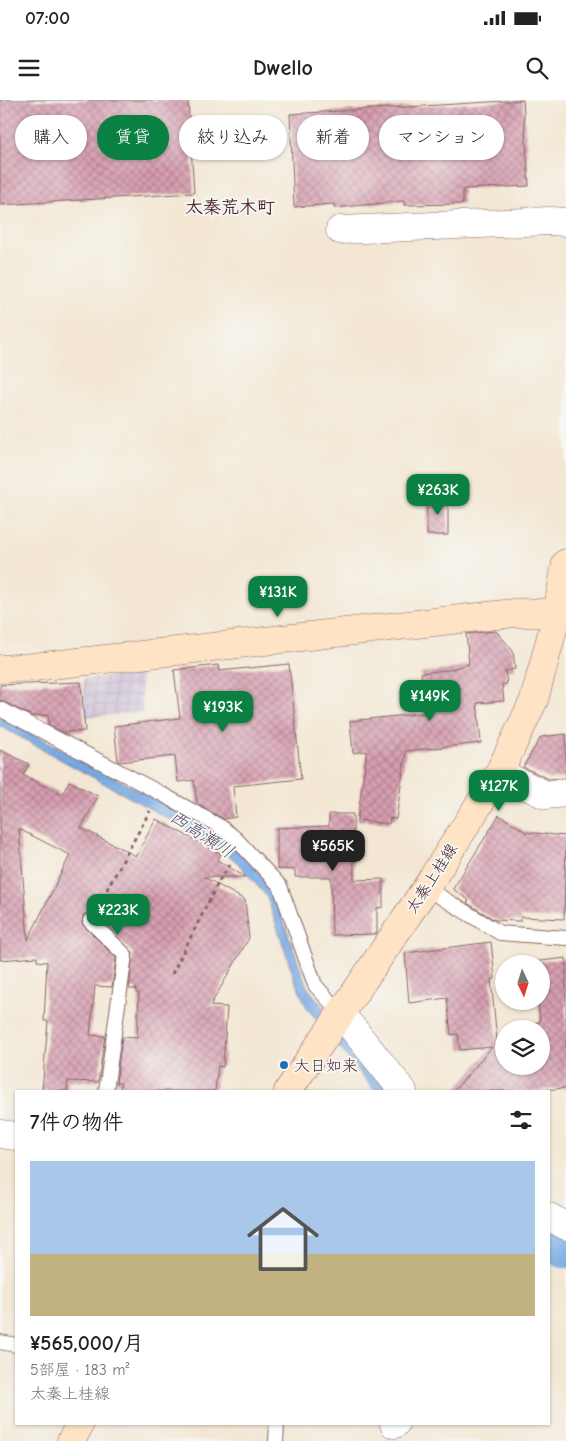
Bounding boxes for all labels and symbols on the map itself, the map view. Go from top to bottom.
district label: 太秦荒木町 [185,197,275,218]
pin: ¥263K [403,474,473,516]
pin: ¥131K [243,576,313,618]
pin: ¥149K [395,680,465,722]
pin: ¥193K [188,690,258,733]
pin: ¥127K [464,770,534,812]
water label: 西高瀬川 [166,806,238,863]
pin: ¥565K [298,830,368,872]
street label: 太秦上桂線 [403,840,461,917]
pin: ¥223K [83,894,153,936]
north arrow [495,955,550,1010]
place label: 大日如来 [294,1057,358,1075]
marker: 大日如来 [278,1059,290,1071]

